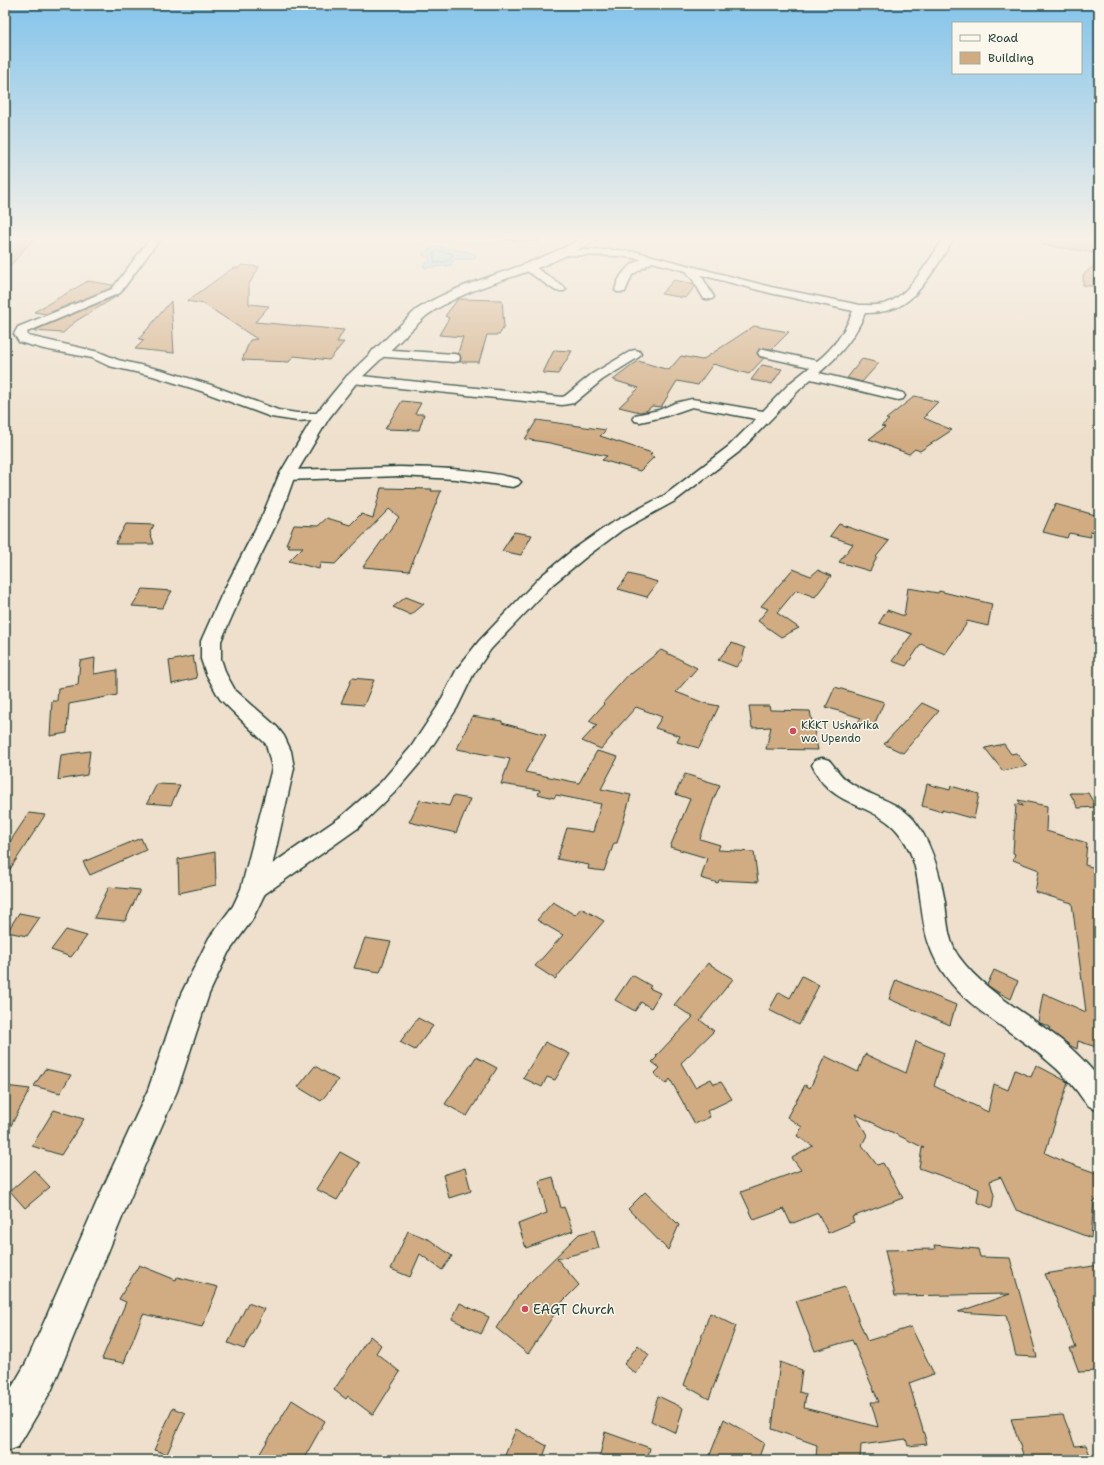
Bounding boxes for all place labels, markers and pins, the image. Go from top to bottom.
place label: KKKT Usharika wa Upendo [801,718,879,746]
marker: KKKT Usharika wa Upendo [788,726,798,736]
place label: EAGT Church [533,1301,615,1318]
marker: EAGT Church [520,1304,530,1314]

